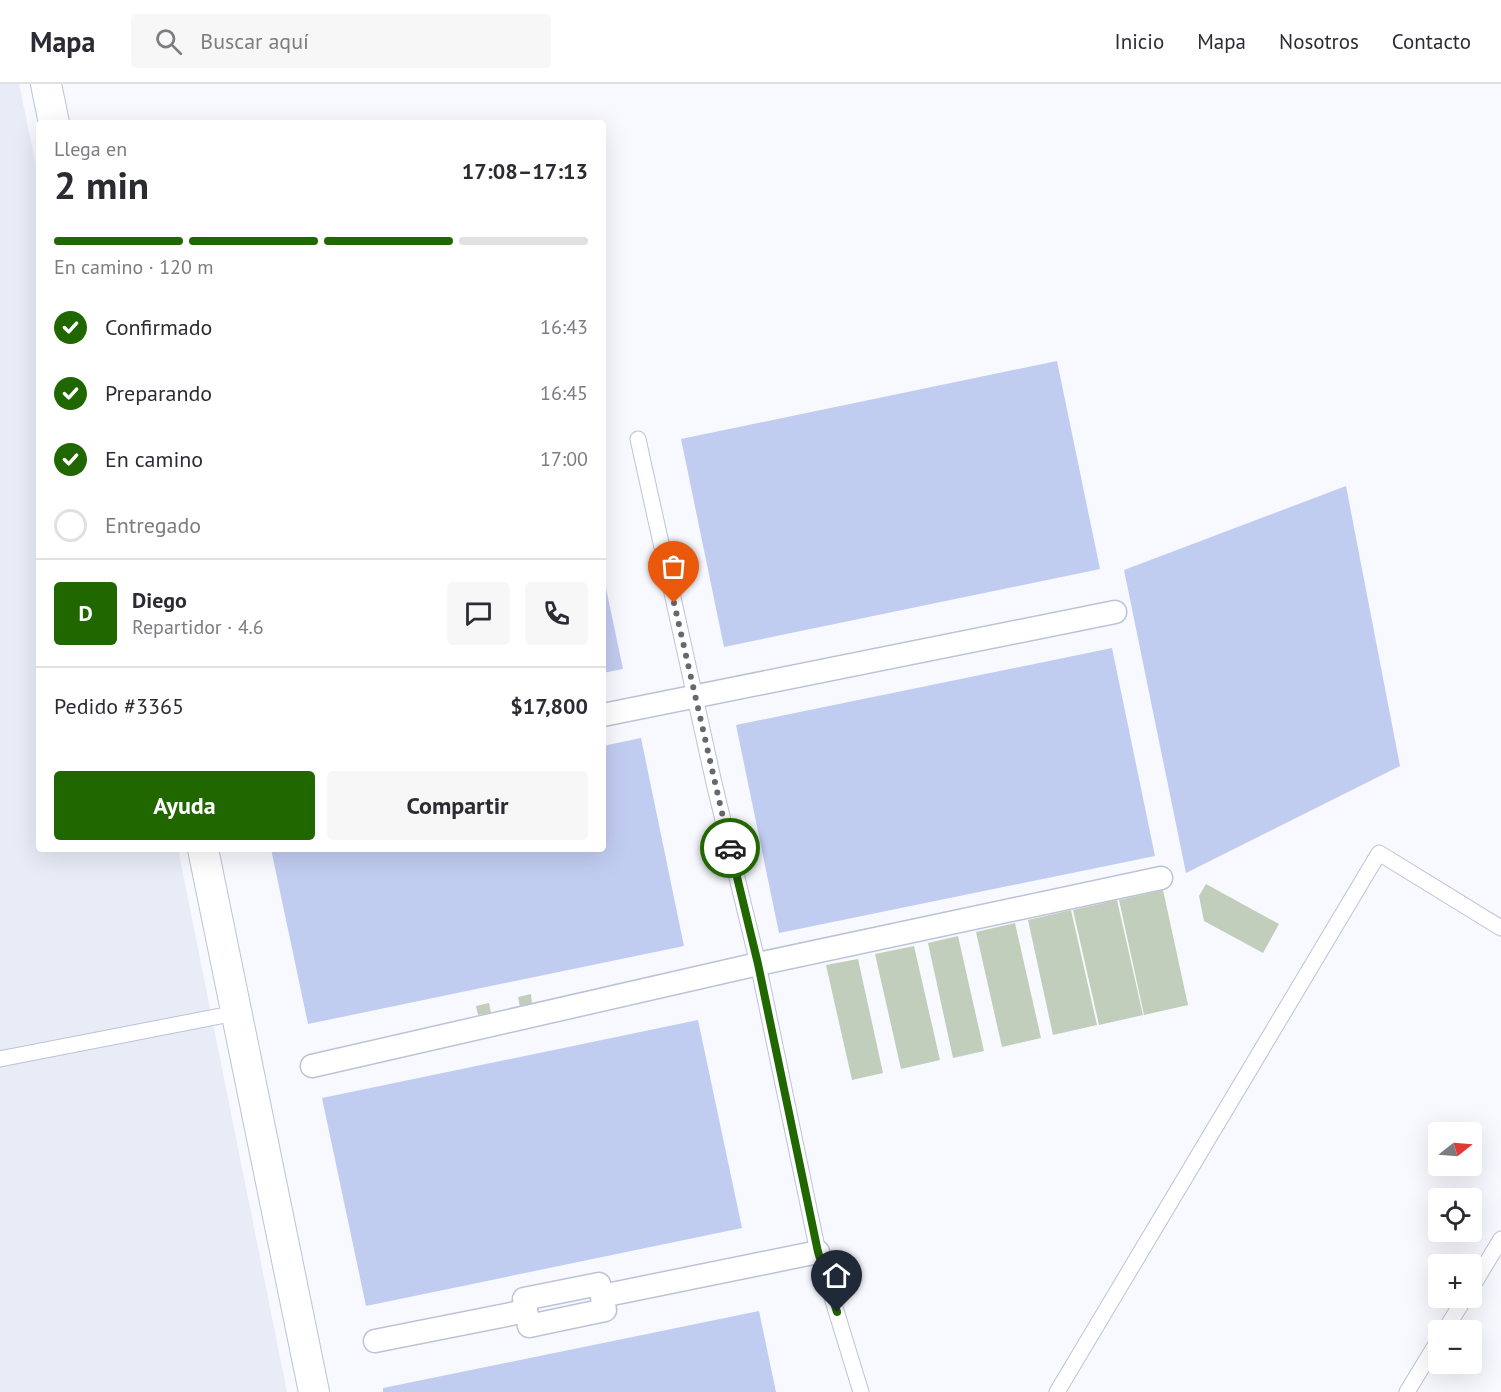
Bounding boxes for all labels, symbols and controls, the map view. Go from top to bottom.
search box [131,14,551,68]
text: Mapa [30,23,95,60]
icon: search [152,25,185,58]
text: Buscar aquí [200,27,309,55]
text: Inicio [1115,28,1164,55]
text: Mapa [1197,28,1246,55]
text: Nosotros [1279,28,1359,55]
text: Contacto [1392,28,1471,55]
text: Llega en [54,136,127,162]
text: 17:08–17:13 [462,157,588,185]
text: 2 min [54,159,149,210]
text: En camino · 120 m [54,254,214,280]
icon: check [54,311,87,344]
text: Confirmado [105,313,212,341]
text: 16:43 [540,314,588,340]
icon: check [54,377,87,410]
text: Preparando [105,379,212,407]
text: 16:45 [540,380,588,406]
icon: check [54,443,87,476]
text: En camino [105,445,203,473]
text: 17:00 [540,446,588,472]
text: Entregado [105,511,201,539]
pin [648,541,699,603]
icon: bag [657,550,690,583]
button: chat [447,582,510,645]
button: phone [525,582,588,645]
text: Diego [132,586,187,614]
text: D [78,599,93,627]
text: Repartidor · 4.6 [132,614,264,640]
text: Pedido #3365 [54,692,184,720]
text: $17,800 [510,692,588,720]
button: Ayuda [54,771,315,840]
button: Compartir [327,771,588,840]
courier [700,818,760,878]
icon: car [714,832,747,865]
north arrow [1428,1122,1482,1176]
map controls [1428,1122,1482,1374]
button: locate [1428,1188,1482,1242]
pin [811,1250,862,1312]
button: + [1428,1254,1482,1308]
icon: home [820,1259,853,1292]
button: − [1428,1320,1482,1374]

